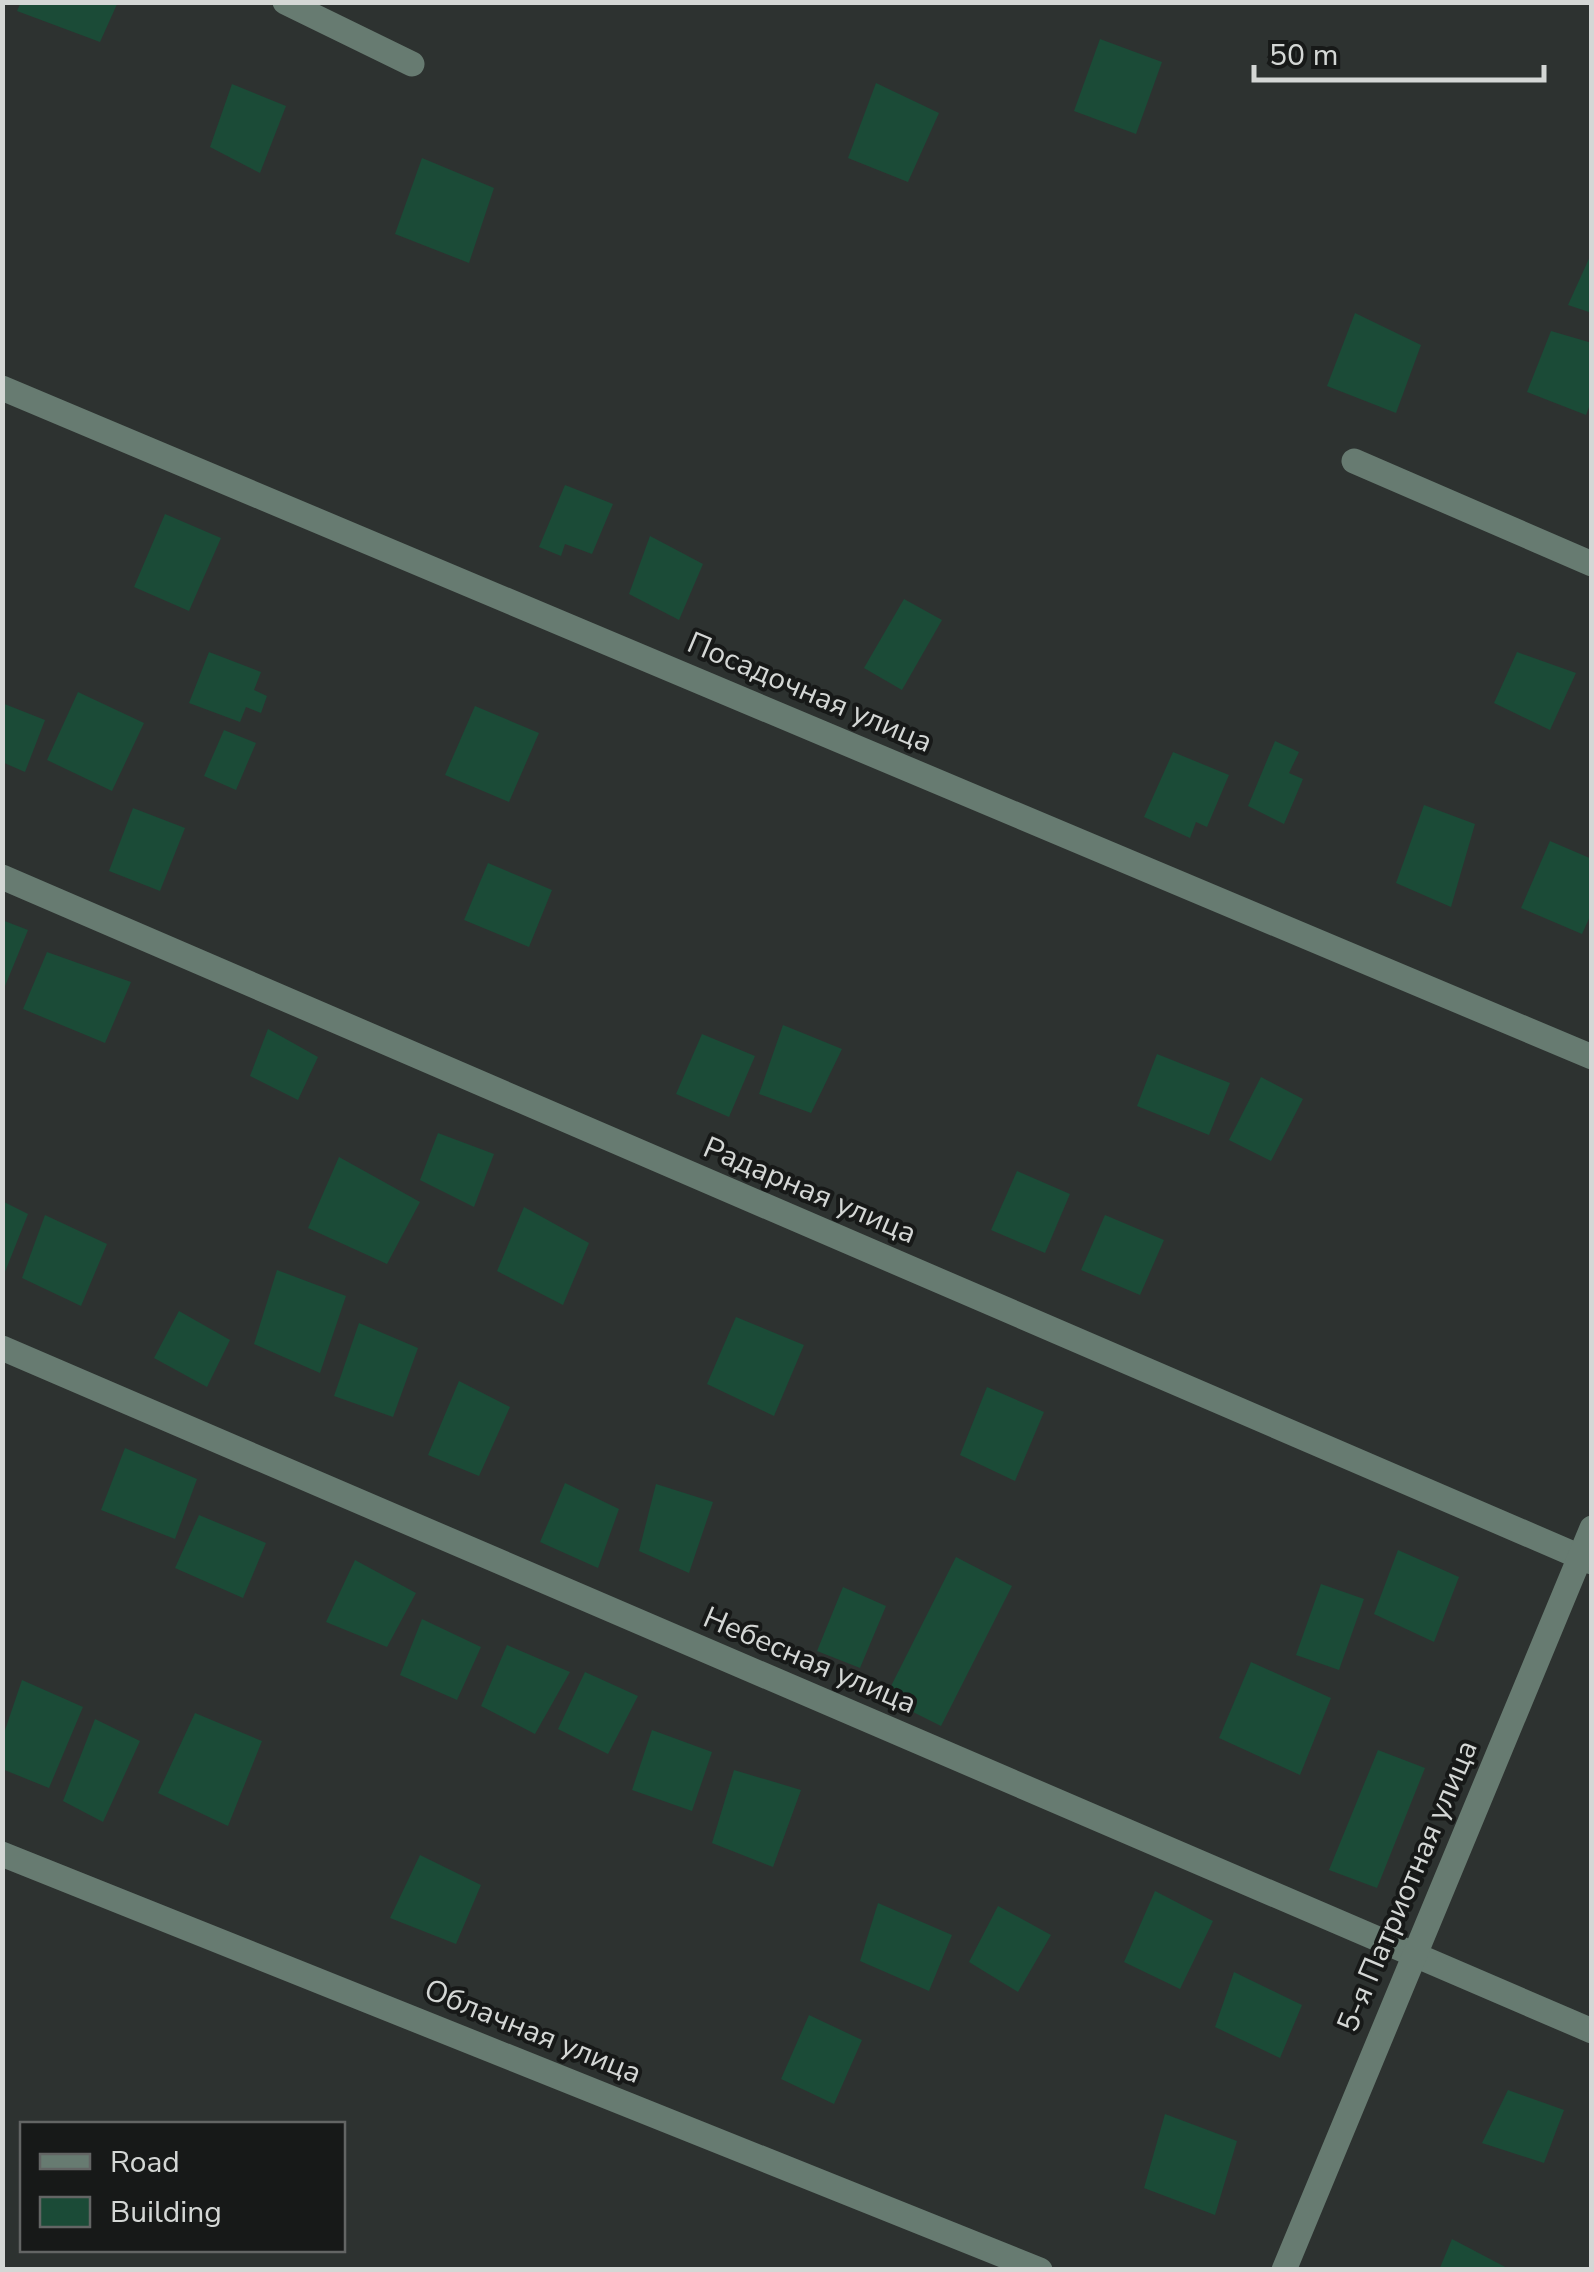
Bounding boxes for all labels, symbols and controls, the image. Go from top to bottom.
scale bar [1254,20,1544,82]
text: 50 m [1269,35,1338,76]
street label: Посадочная улица [681,622,939,763]
street label: Радарная улица [697,1127,923,1254]
street label: Небесная улица [697,1597,923,1724]
street label: 5-я Патриотная улица [1327,1734,1488,2039]
street label: Облачная улица [418,1969,648,2094]
legend [20,2122,345,2252]
text: Road [110,2142,180,2183]
text: Building [110,2192,222,2233]

